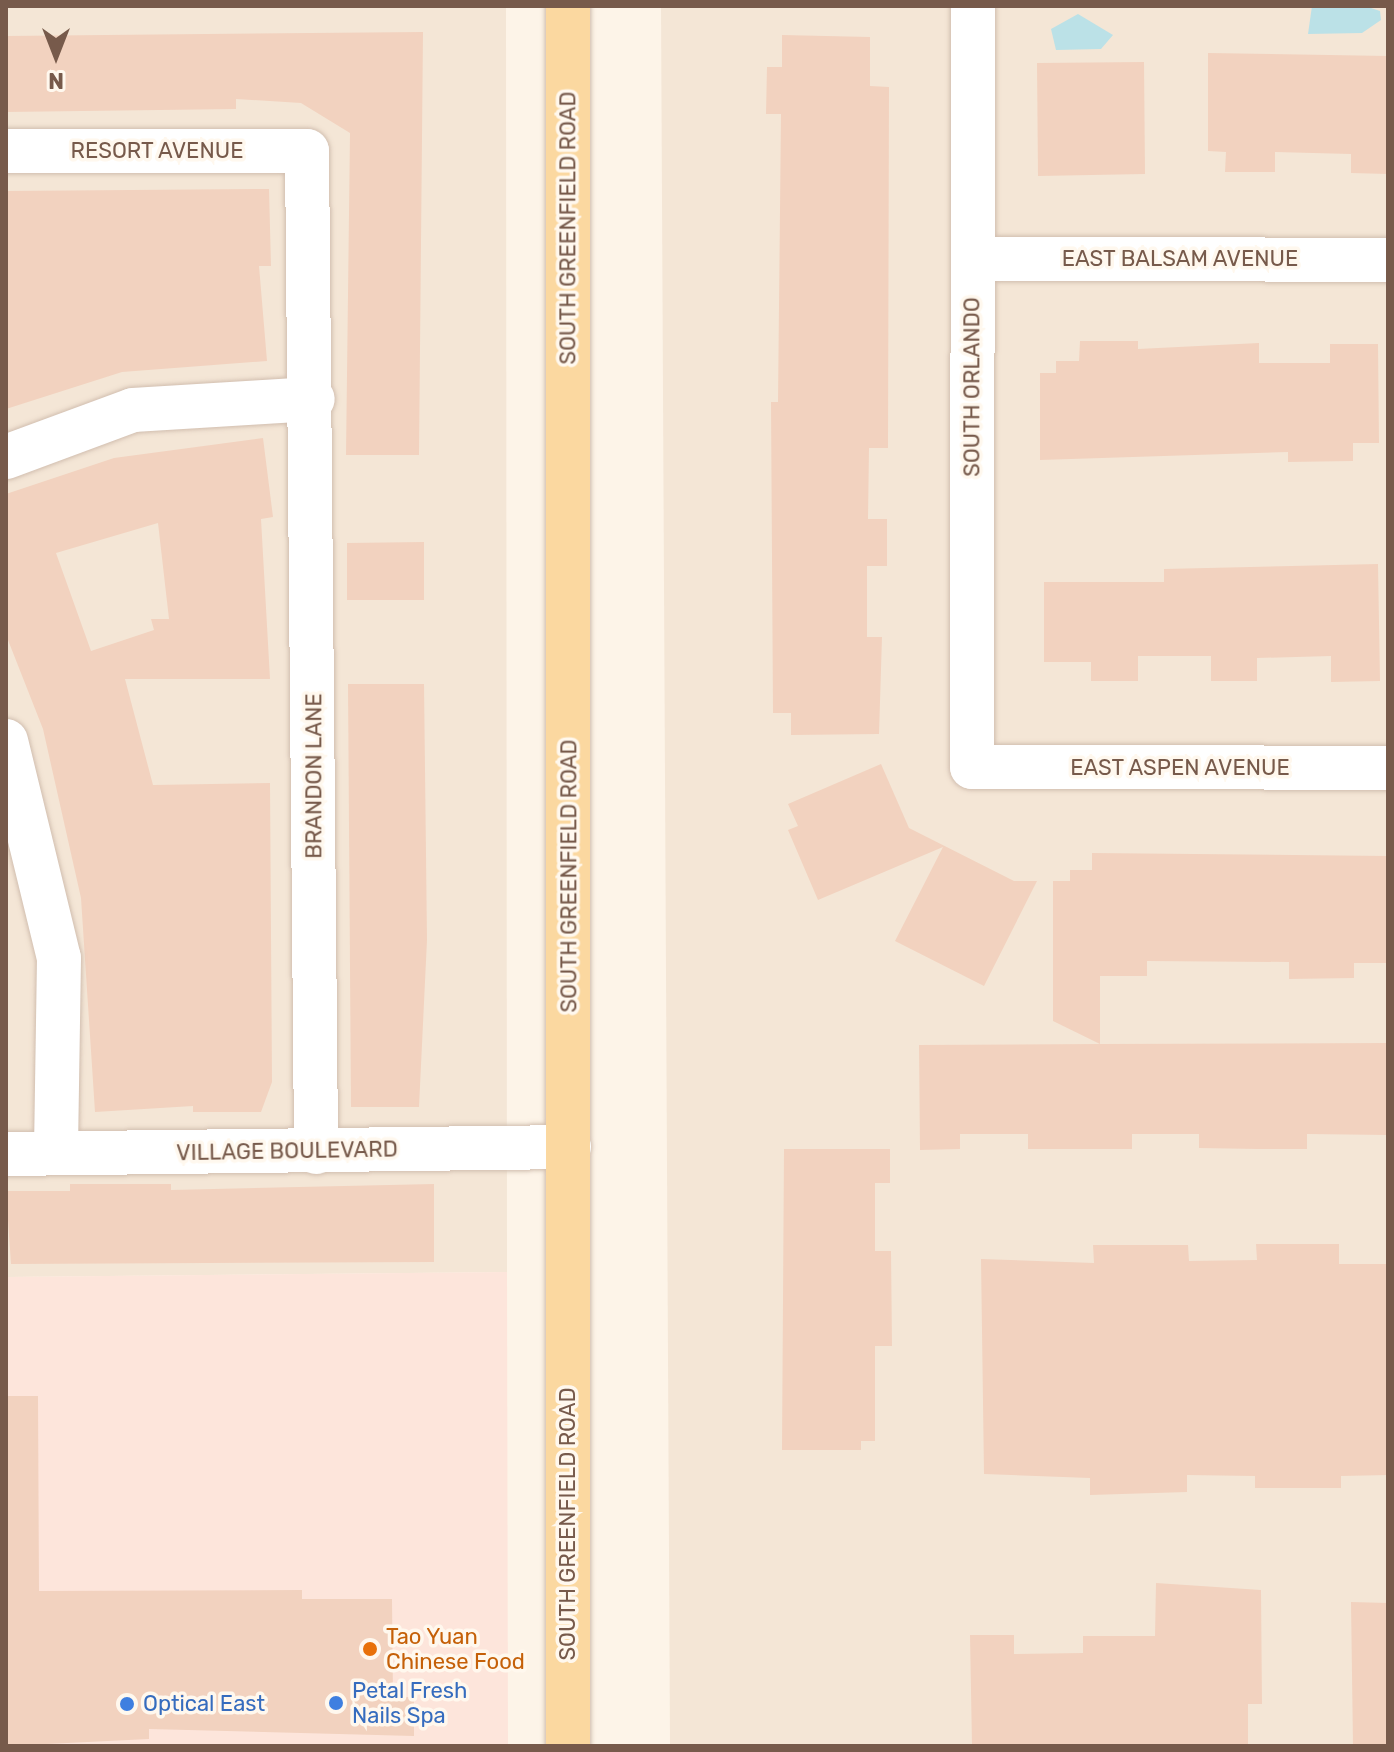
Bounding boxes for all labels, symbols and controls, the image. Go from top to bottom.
north arrow [16,16,96,96]
text: N [48,67,64,94]
street label: SOUTH GREENFIELD ROAD [555,91,581,365]
street label: RESORT AVENUE [70,138,244,164]
street label: EAST BALSAM AVENUE [1061,246,1299,272]
street label: SOUTH ORLANDO [959,297,985,477]
street label: BRANDON LANE [301,693,327,859]
street label: SOUTH GREENFIELD ROAD [556,739,582,1013]
street label: EAST ASPEN AVENUE [1069,755,1291,781]
street label: VILLAGE BOULEVARD [176,1136,398,1166]
street label: SOUTH GREENFIELD ROAD [555,1387,581,1661]
place label: Tao Yuan Chinese Food [386,1623,525,1674]
marker: Tao Yuan Chinese Food [361,1640,379,1658]
place label: Petal Fresh Nails Spa [352,1677,467,1728]
place label: Optical East [143,1691,265,1717]
marker: Petal Fresh Nails Spa [327,1694,345,1712]
marker: Optical East [118,1695,136,1713]

